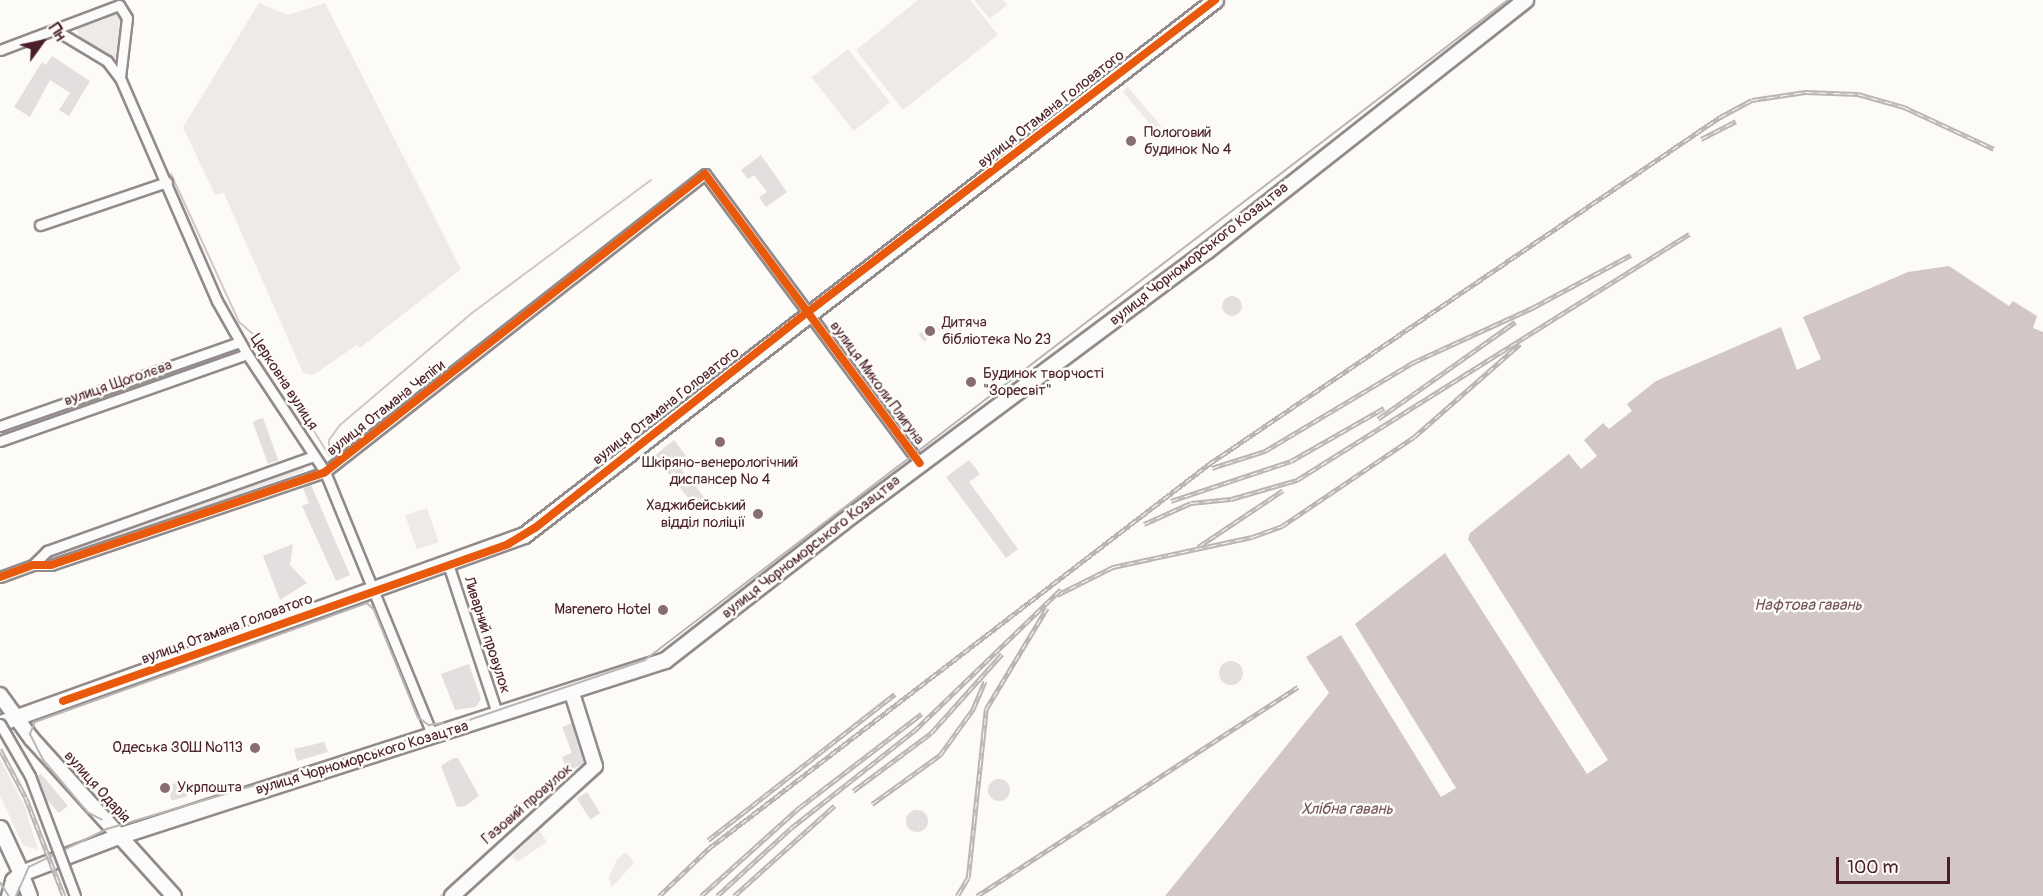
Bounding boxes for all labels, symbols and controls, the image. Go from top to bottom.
north arrow [12,12,72,72]
text: Пн [44,19,70,45]
street label: вулиця Отамана Головатого [974,46,1128,172]
place label: Пологовий будинок № 4 [1144,123,1231,158]
marker: Пологовий будинок № 4 [1122,132,1140,150]
street label: вулиця Чорноморського Козацтва [1106,179,1292,329]
place label: Дитяча бібліотека № 23 [942,313,1051,348]
street label: вулиця Миколи Плигуна [826,318,928,448]
marker: Дитяча бібліотека № 23 [923,324,937,338]
street label: Церковна вулиця [246,331,322,433]
street label: вулиця Отамана Головатого [589,343,743,469]
street label: вулиця Щоголєва [62,356,174,410]
street label: вулиця Отамана Чепіги [323,356,449,460]
place label: Будинок творчості "Зоресвіт" [983,364,1104,399]
marker: Будинок творчості "Зоресвіт" [964,375,978,389]
marker: Шкіряно-венерологічний диспансер № 4 [711,433,729,451]
place label: Шкіряно-венерологічний диспансер № 4 [642,453,798,488]
street label: вулиця Чорноморського Козацтва [718,472,904,622]
place label: Хаджибейський відділ поліції [646,496,746,531]
marker: Хаджибейський відділ поліції [751,507,765,521]
street label: Ливарний провулок [460,574,514,696]
street label: вулиця Отамана Головатого [139,590,315,668]
water label: Нафтова гавань [1754,595,1862,615]
place label: Marenero Hotel [554,601,651,619]
marker: Marenero Hotel [656,603,670,617]
street label: вулиця Чорноморського Козацтва [253,717,471,799]
place label: Одеська ЗОШ №113 [112,739,243,757]
marker: Одеська ЗОШ №113 [248,741,262,755]
street label: вулиця Одарія [60,747,134,827]
street label: Газовий провулок [478,760,576,848]
place label: Укрпошта [177,779,242,797]
marker: Укрпошта [158,781,172,795]
water label: Хлібна гавань [1301,799,1393,819]
scale bar [1839,845,1953,883]
text: 100 m [1847,856,1899,879]

